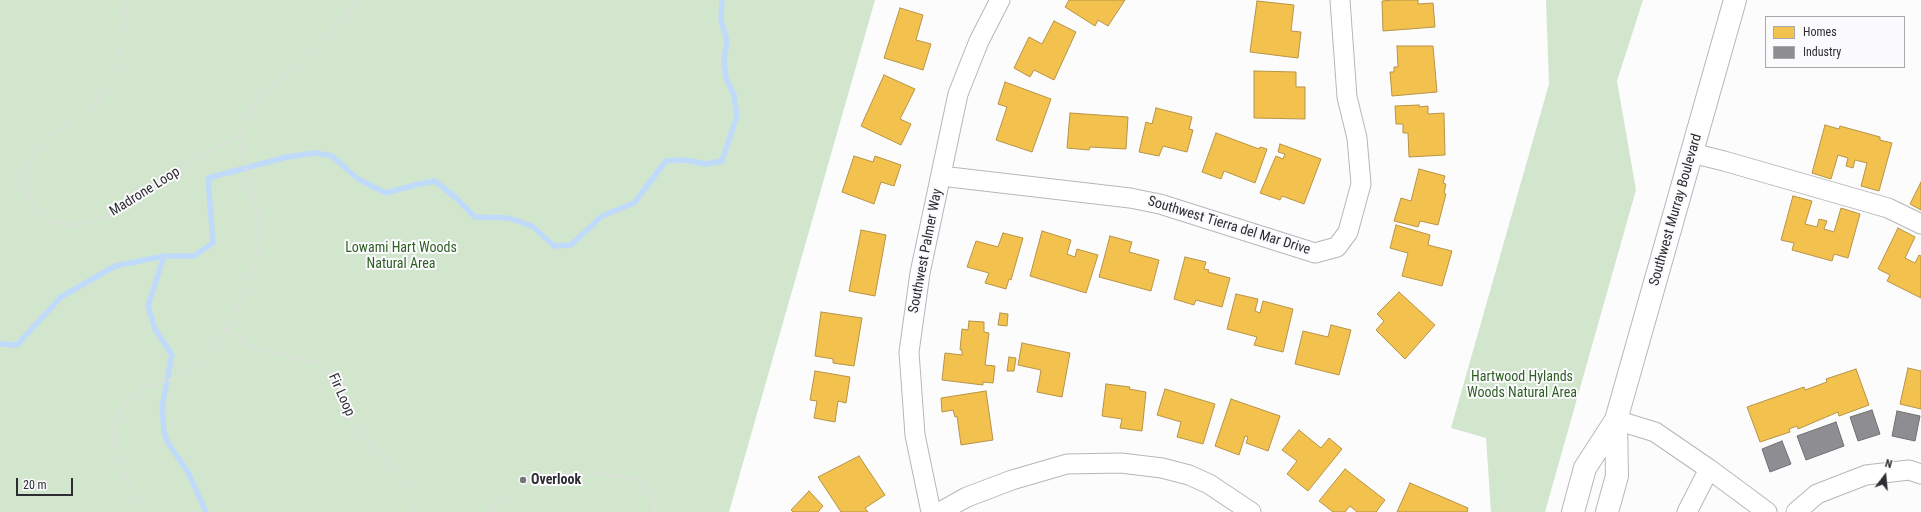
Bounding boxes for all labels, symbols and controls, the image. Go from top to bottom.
legend [1765,16,1905,68]
text: Homes [1803,25,1837,39]
text: Industry [1803,45,1841,59]
street label: Southwest Murray Boulevard [1646,132,1706,288]
street label: Madrone Loop [107,164,183,220]
street label: Southwest Palmer Way [906,187,946,315]
street label: Southwest Tierra del Mar Drive [1146,193,1312,259]
park label: Lowami Hart Woods Natural Area [345,240,457,272]
park label: Hartwood Hylands Woods Natural Area [1467,369,1577,402]
street label: Fir Loop [324,371,358,419]
north arrow [1865,456,1905,496]
text: N [1883,457,1893,471]
scale bar [18,470,75,496]
place label: Overlook [531,472,581,488]
marker: Overlook [518,475,528,485]
text: 20 m [23,478,47,492]

